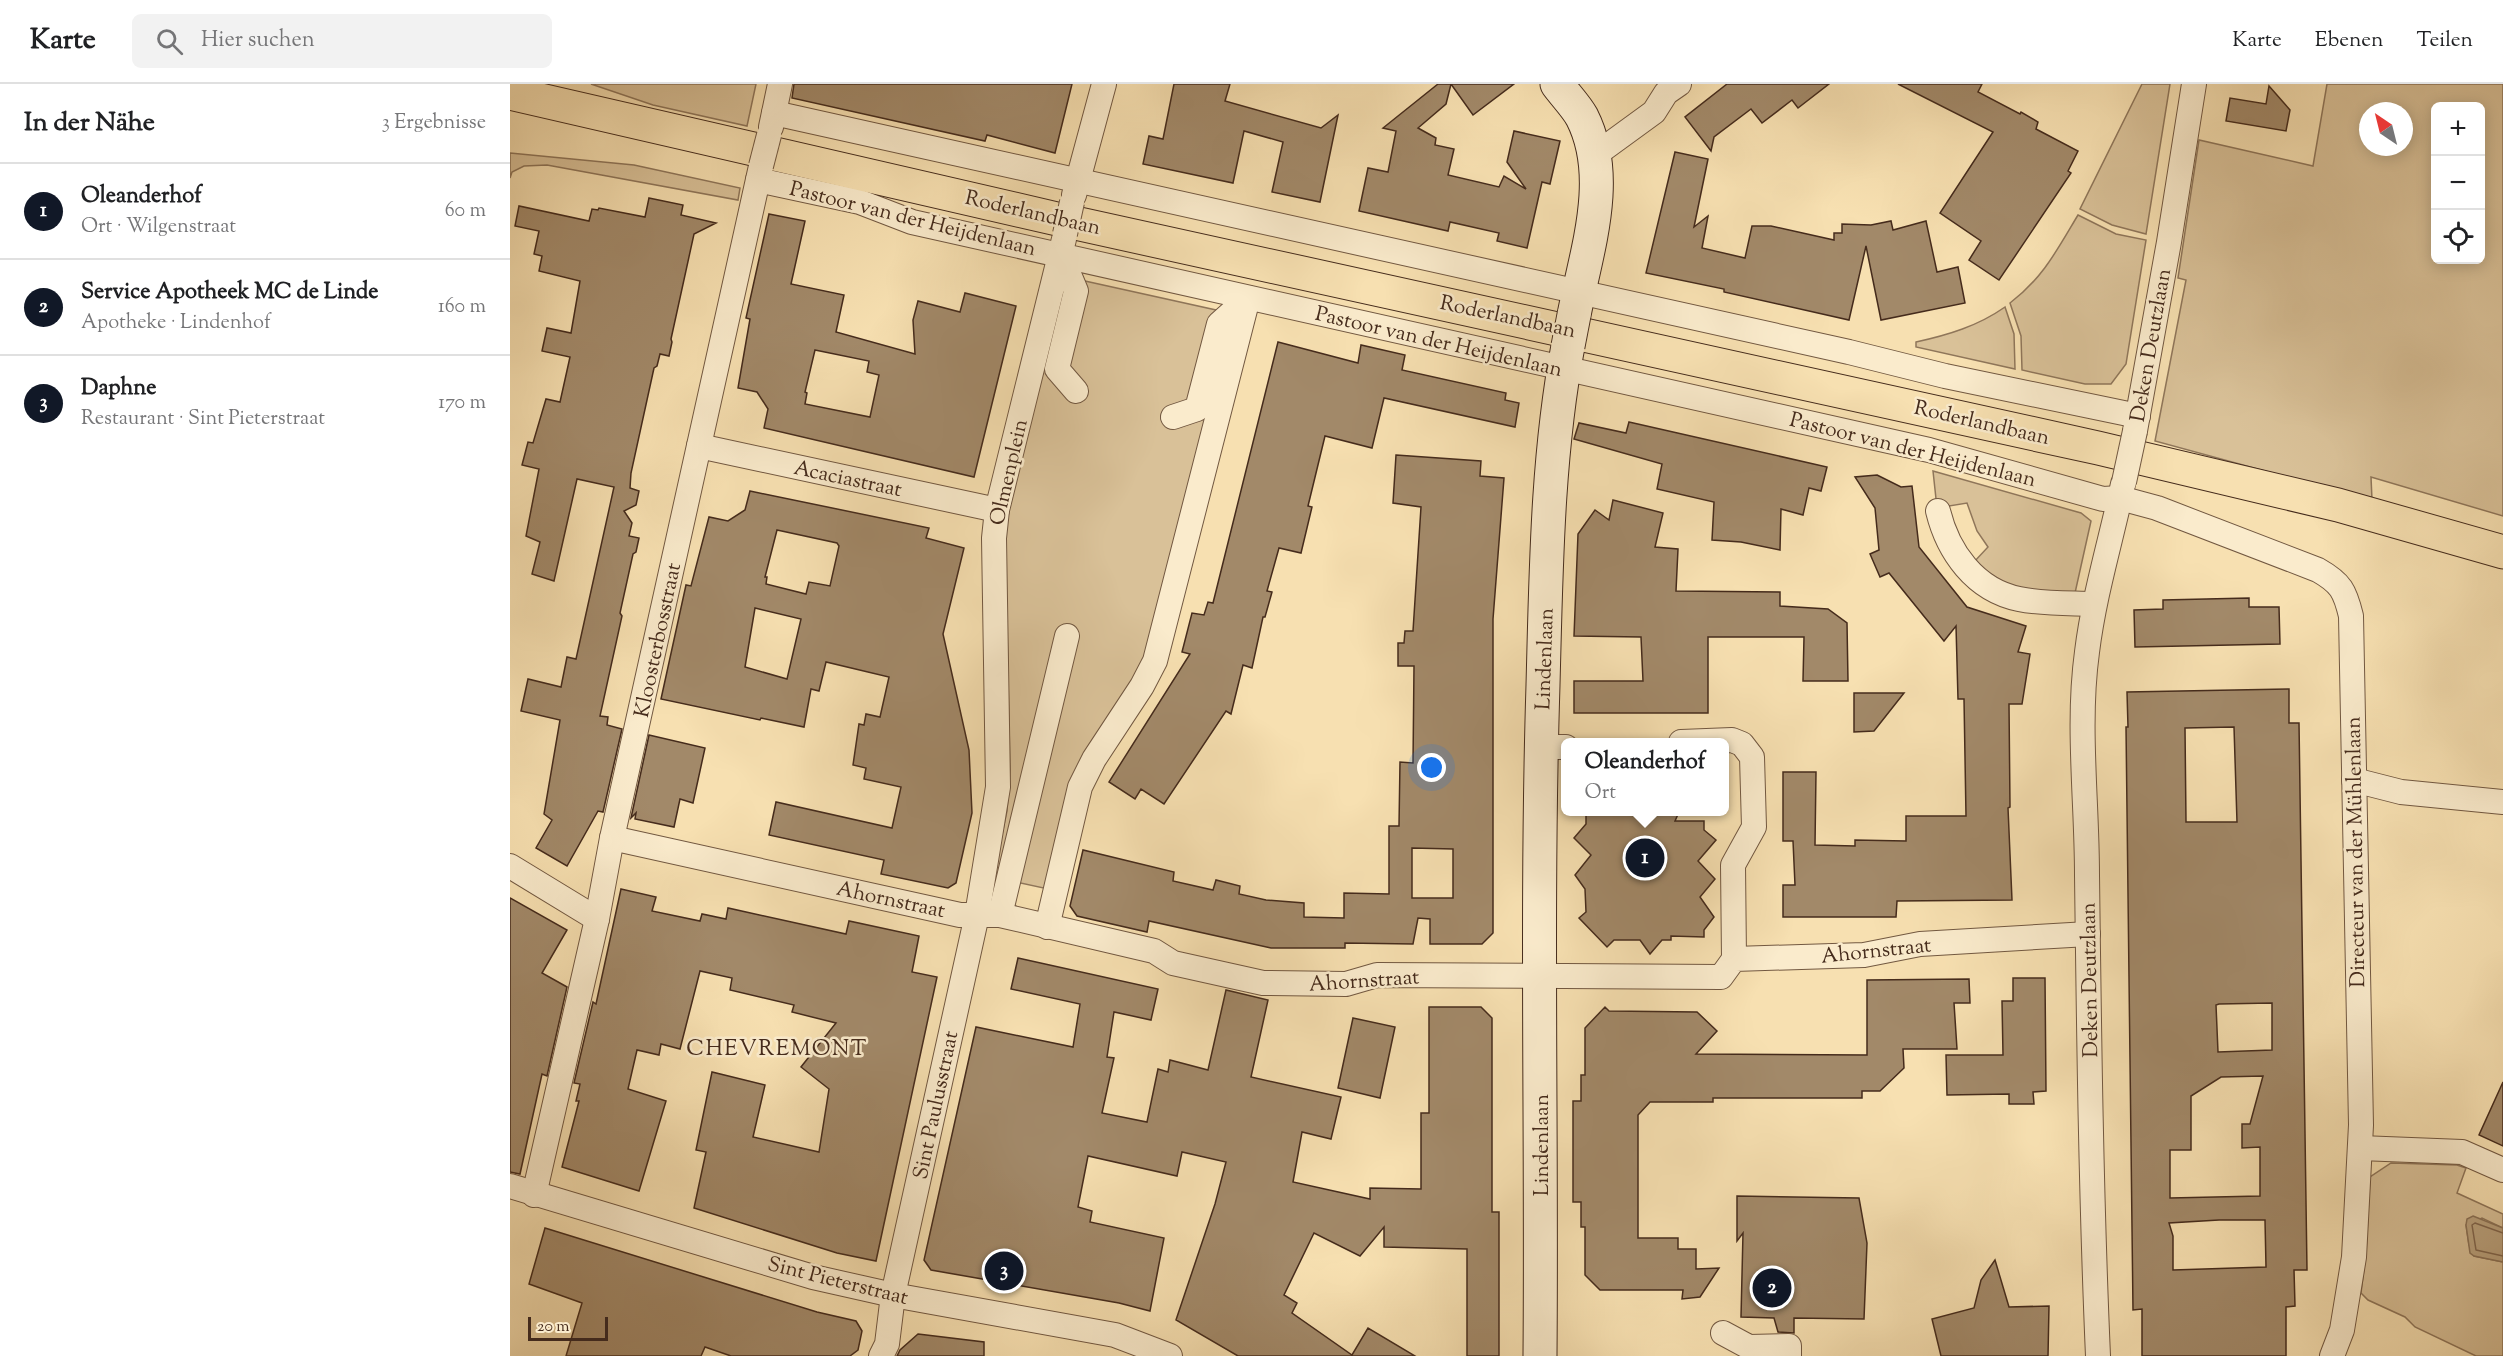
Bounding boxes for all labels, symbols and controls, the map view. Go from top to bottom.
search box [132,14,552,68]
text: Karte [30,21,96,61]
icon: search [153,25,186,58]
text: Hier suchen [201,25,315,57]
text: Karte [2232,26,2282,56]
text: Ebenen [2315,26,2383,56]
text: Teilen [2416,26,2473,56]
north arrow [2359,102,2413,156]
map controls [2431,102,2485,264]
button: + [2431,102,2485,156]
text: In der Nähe [24,105,155,142]
text: 3 Ergebnisse [382,109,486,138]
button: − [2431,156,2485,210]
street label: Pastoor van der Heijdenlaan [786,175,1039,265]
text: Oleanderhof [81,181,202,213]
street label: Roderlandbaan [962,184,1103,244]
text: 1 [40,197,47,226]
text: 60 m [445,197,486,226]
button: locate [2431,210,2485,264]
text: Ort · Wilgenstraat [81,213,236,242]
street label: Deken Deutzlaan [2124,266,2180,424]
text: Service Apotheek MC de Linde [81,277,378,309]
street label: Roderlandbaan [1437,289,1578,347]
text: 2 [39,293,48,322]
text: 160 m [438,293,486,322]
street label: Pastoor van der Heijdenlaan [1312,300,1565,386]
text: Apotheke · Lindenhof [81,309,271,338]
text: Daphne [81,373,156,405]
text: 3 [39,389,48,418]
text: 170 m [438,389,486,418]
street label: Roderlandbaan [1911,394,2052,454]
text: Restaurant · Sint Pieterstraat [81,405,325,434]
street label: Pastoor van der Heijdenlaan [1786,406,2039,496]
street label: Olmenplein [983,416,1037,529]
street label: Acaciastraat [791,454,904,506]
street label: Kloosterbosstraat [628,560,690,721]
street label: Lindenlaan [1529,607,1563,711]
street label: Directeur van der Mühlenlaan [2340,716,2374,988]
popup [1561,738,1729,816]
text: Oleanderhof [1585,747,1705,779]
your location [1417,753,1446,782]
text: Ort [1585,779,1616,808]
pin: 1 [1626,836,1664,880]
street label: Ahornstraat [833,875,948,927]
street label: Deken Deutzlaan [2075,902,2107,1058]
street label: Ahornstraat [1820,931,1933,973]
street label: Ahornstraat [1308,963,1420,1001]
street label: Sint Paulusstraat [907,1028,967,1182]
district label: CHEVREMONT [686,1034,868,1066]
street label: Lindenlaan [1528,1094,1558,1196]
pin: 3 [984,1248,1024,1294]
street label: Sint Pieterstraat [764,1250,911,1314]
pin: 2 [1752,1266,1792,1310]
scale bar [528,1314,608,1342]
text: 20 m [537,1316,570,1339]

